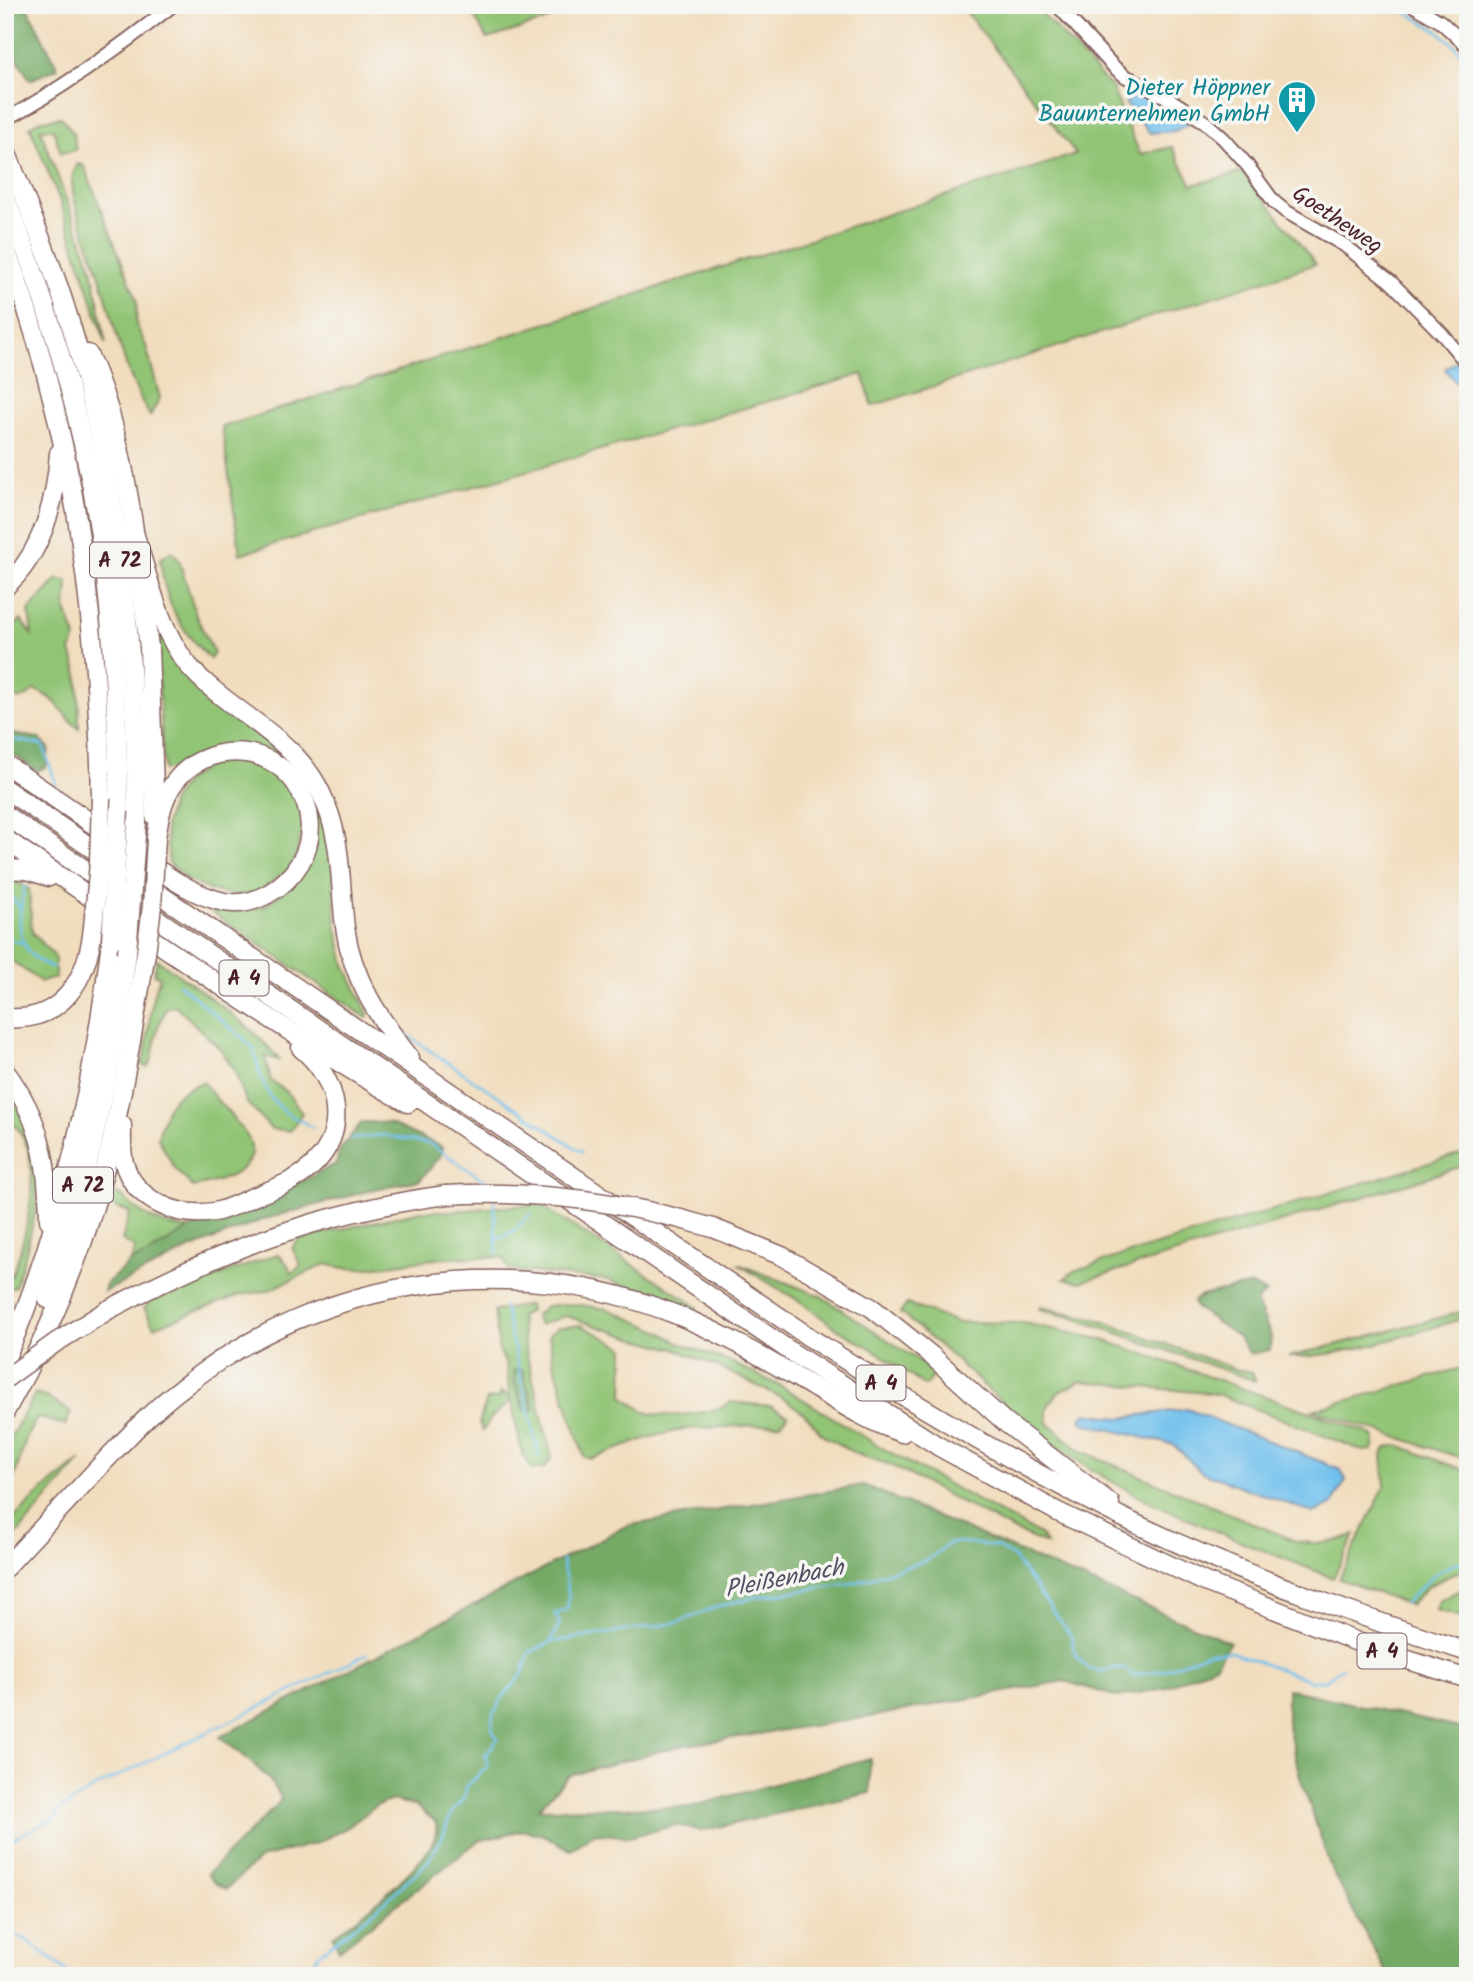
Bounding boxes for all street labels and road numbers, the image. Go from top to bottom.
street label: Goetheweg [1284,177,1390,264]
road number: A 72 [90,542,150,578]
road number: A 4 [219,960,268,996]
road number: A 72 [53,1168,113,1202]
road number: A 4 [856,1366,906,1400]
road number: A 4 [1358,1634,1406,1668]

